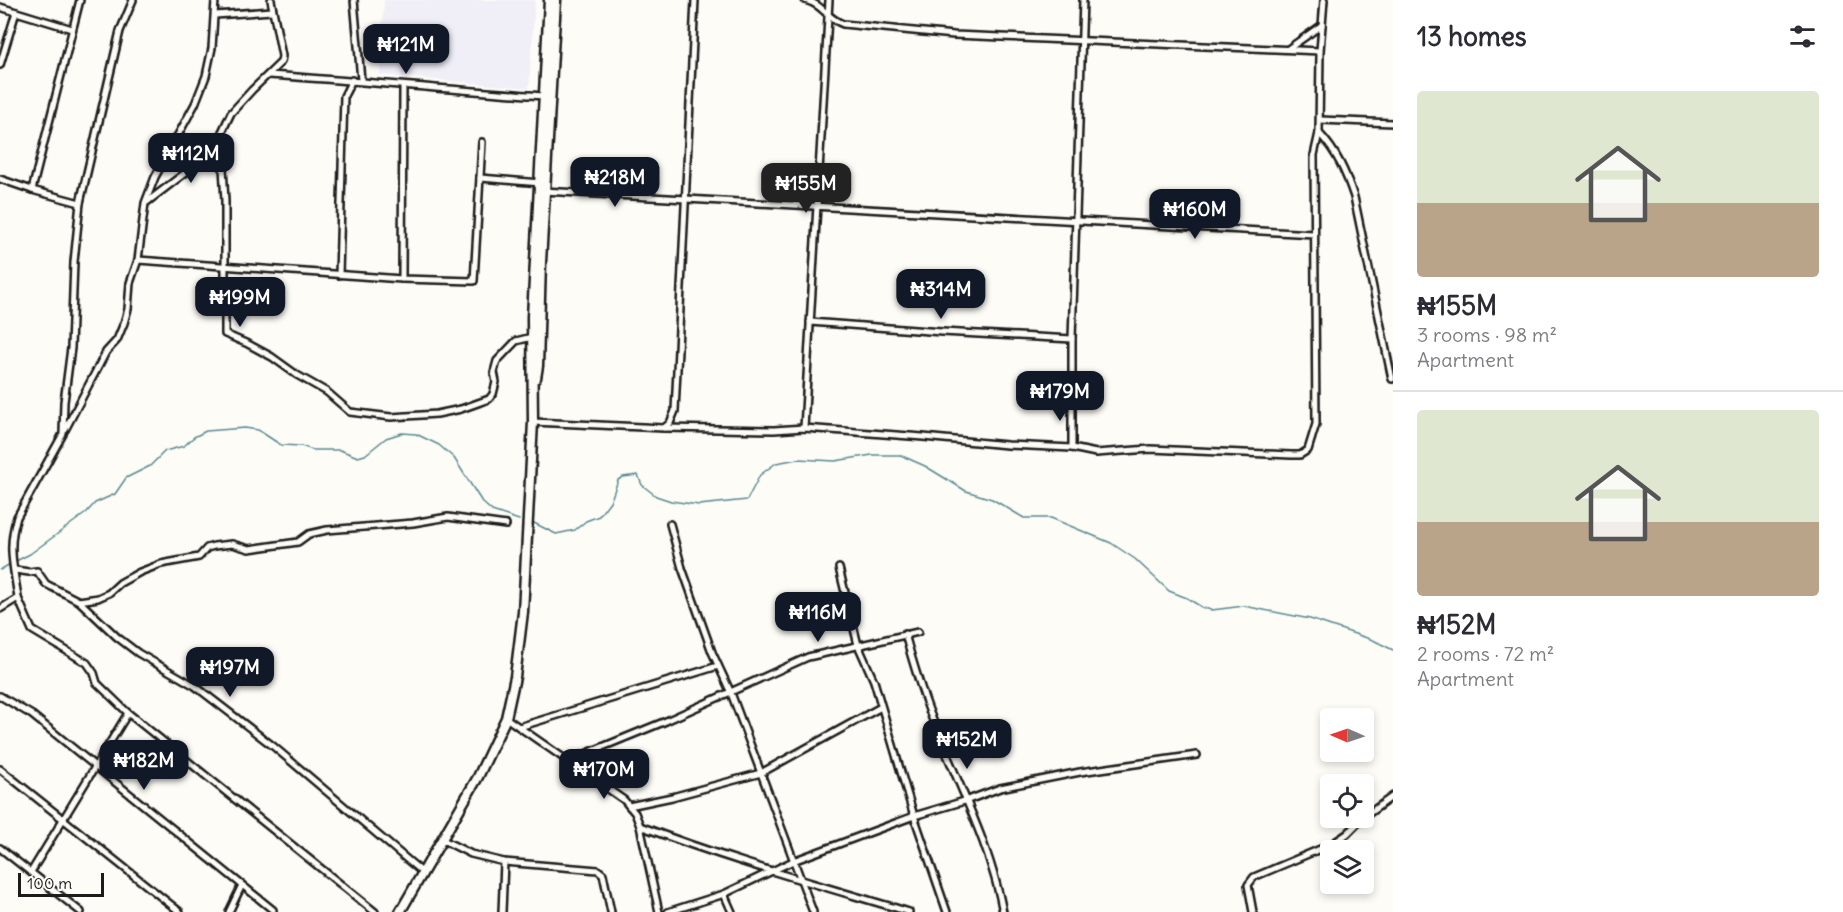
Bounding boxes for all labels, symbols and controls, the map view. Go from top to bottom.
text: 13 homes [1417,20,1527,53]
icon: filters [1786,20,1819,53]
pin: ₦121M [364,24,448,75]
text: ₦121M [377,31,435,56]
icon: home [1564,130,1672,238]
pin: ₦112M [149,133,233,184]
text: ₦112M [162,140,220,165]
pin: ₦218M [573,157,657,208]
pin: ₦155M [764,163,848,214]
text: ₦218M [584,164,646,189]
text: ₦155M [775,170,837,195]
pin: ₦160M [1153,189,1237,240]
text: ₦160M [1163,196,1227,221]
pin: ₦314M [899,269,983,320]
text: ₦314M [910,276,972,301]
pin: ₦199M [198,277,282,328]
text: ₦199M [209,284,271,309]
text: ₦155M [1417,289,1497,322]
text: 3 rooms · 98 m² [1417,322,1557,347]
text: Apartment [1417,347,1514,372]
pin: ₦179M [1018,371,1102,422]
text: ₦179M [1030,378,1090,403]
icon: home [1564,449,1672,557]
pin: ₦116M [776,592,860,643]
text: ₦116M [789,599,847,624]
text: ₦152M [1417,608,1496,641]
text: 2 rooms · 72 m² [1417,641,1554,666]
pin: ₦197M [188,647,272,698]
text: ₦197M [200,654,260,679]
text: Apartment [1417,666,1514,691]
north arrow [1320,708,1374,762]
map controls [1320,708,1374,894]
pin: ₦152M [925,719,1009,770]
text: ₦152M [936,726,998,751]
pin: ₦182M [102,740,186,791]
text: ₦182M [113,747,175,772]
pin: ₦170M [562,749,646,800]
text: ₦170M [573,756,635,781]
button: locate [1320,774,1374,828]
button: layers [1320,840,1374,894]
scale bar [18,870,104,898]
text: 100 m [27,873,72,893]

